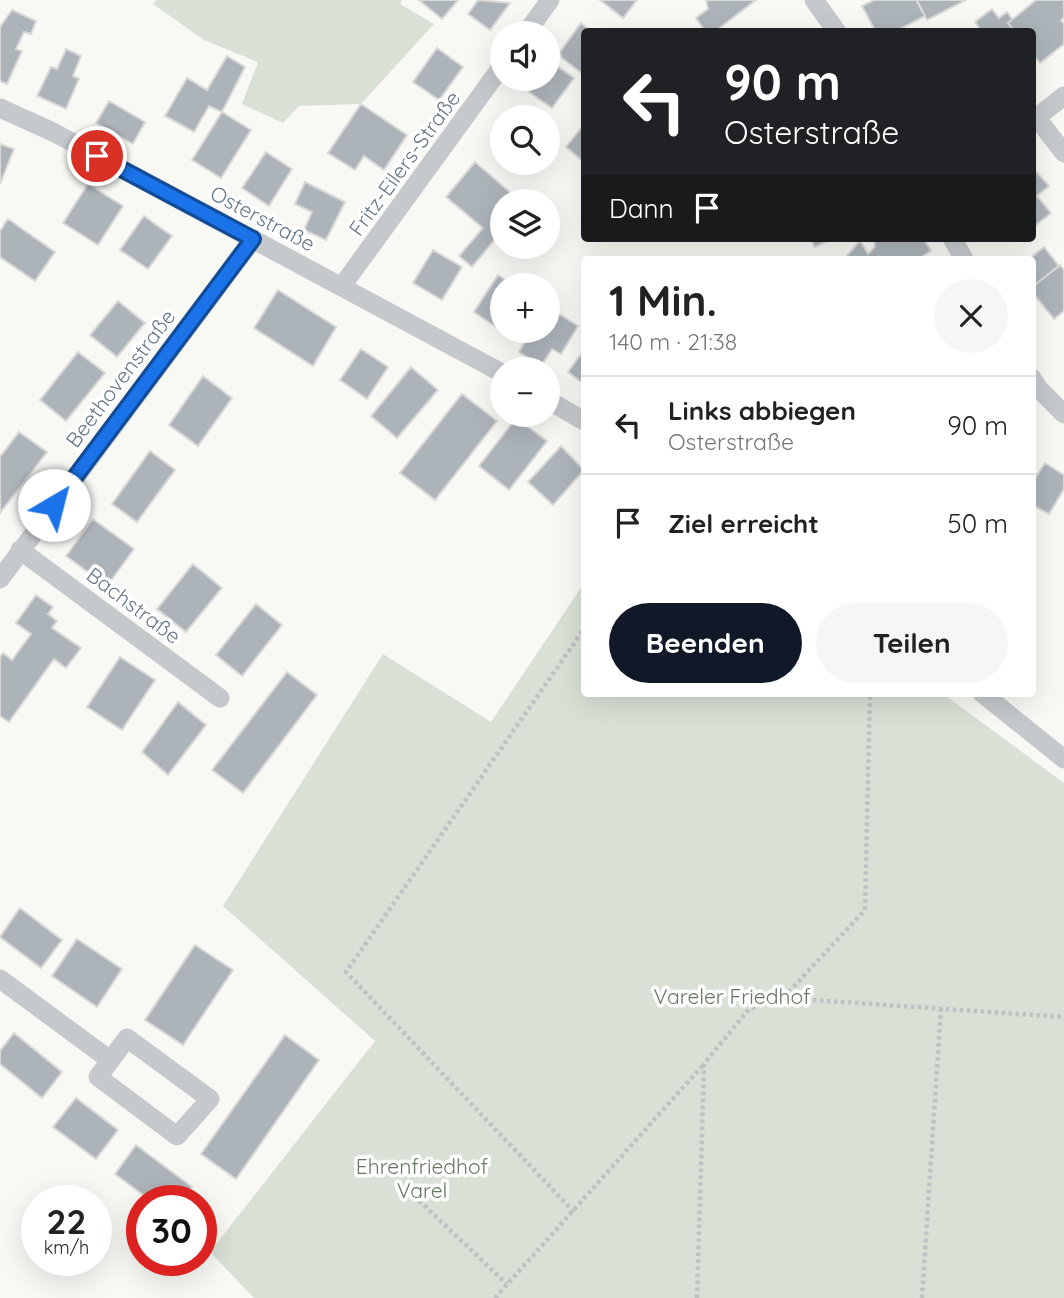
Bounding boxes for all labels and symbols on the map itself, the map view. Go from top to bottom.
street label: Fritz-Eilers-Straße [343,85,465,241]
pin [67,126,127,186]
street label: Osterstraße [206,180,320,256]
street label: Beethovenstraße [60,304,180,452]
position arrow [17,468,91,542]
street label: Bachstraße [82,561,186,649]
park label: Vareler Friedhof [653,983,811,1009]
park label: Ehrenfriedhof Varel [356,1153,489,1203]
speed limit sign: 30 [126,1185,217,1276]

